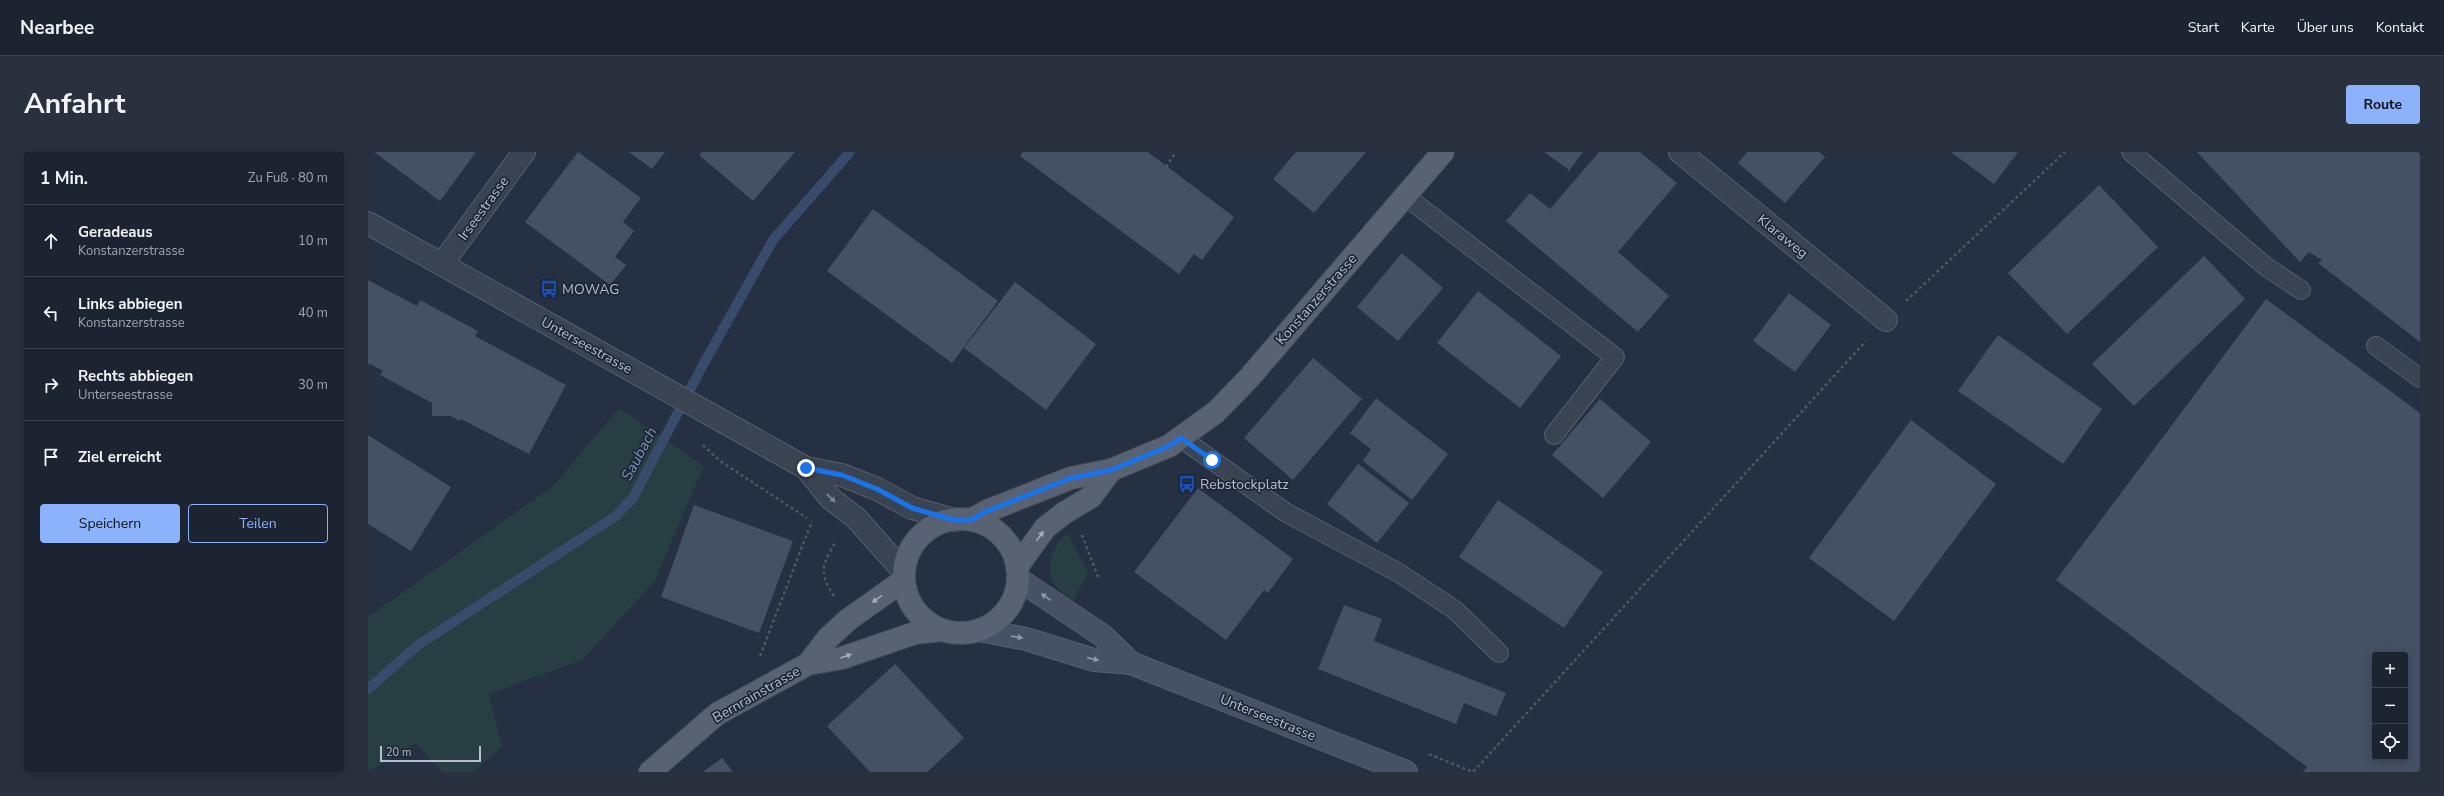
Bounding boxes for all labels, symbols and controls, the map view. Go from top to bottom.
text: Nearbee [20,15,94,41]
text: Start [2188,18,2219,37]
text: Karte [2241,18,2275,37]
text: Über uns [2297,18,2354,37]
text: Kontakt [2376,18,2424,37]
text: Anfahrt [24,85,125,123]
button: Route [2346,85,2420,124]
text: 1 Min. [40,167,88,190]
text: Zu Fuß · 80 m [248,169,328,187]
street label: Irseestrasse [454,172,513,244]
street label: Klaraweg [1753,210,1812,263]
text: Geradeaus [78,222,153,242]
icon: ahead [40,230,62,252]
text: 10 m [298,232,328,250]
text: Konstanzerstrasse [78,242,185,260]
street label: Konstanzerstrasse [1272,250,1361,349]
bus stop icon: MOWAG [539,279,559,299]
place label: MOWAG [562,280,619,299]
text: Links abbiegen [78,294,182,314]
icon: left [40,302,62,324]
text: 40 m [298,304,328,322]
street label: Unterseestrasse [538,312,636,378]
text: Konstanzerstrasse [78,314,185,332]
text: Rechts abbiegen [78,366,193,386]
icon: right [40,374,62,396]
text: 30 m [298,376,328,394]
text: Unterseestrasse [78,386,173,404]
water label: Saubach [617,424,661,484]
icon: arrive [40,446,62,468]
text: Ziel erreicht [78,447,161,467]
route start [1203,451,1221,469]
route end [797,459,815,477]
bus stop icon: Rebstockplatz [1177,474,1197,494]
place label: Rebstockplatz [1200,475,1289,494]
one-way arrow [826,493,836,502]
button: Speichern [40,504,180,543]
button: Teilen [188,504,328,543]
one-way arrow [1036,530,1044,541]
one-way arrow [1040,594,1052,601]
one-way arrow [871,595,882,603]
one-way arrow [1011,634,1023,640]
map controls [2372,652,2408,760]
button: + [2372,652,2408,688]
one-way arrow [840,653,852,659]
one-way arrow [1087,656,1100,662]
street label: Bernrainstrasse [709,662,804,727]
button: − [2372,688,2408,724]
street label: Unterseestrasse [1217,690,1319,745]
button: locate [2372,724,2408,760]
scale bar [380,744,481,763]
text: 20 m [386,745,411,760]

